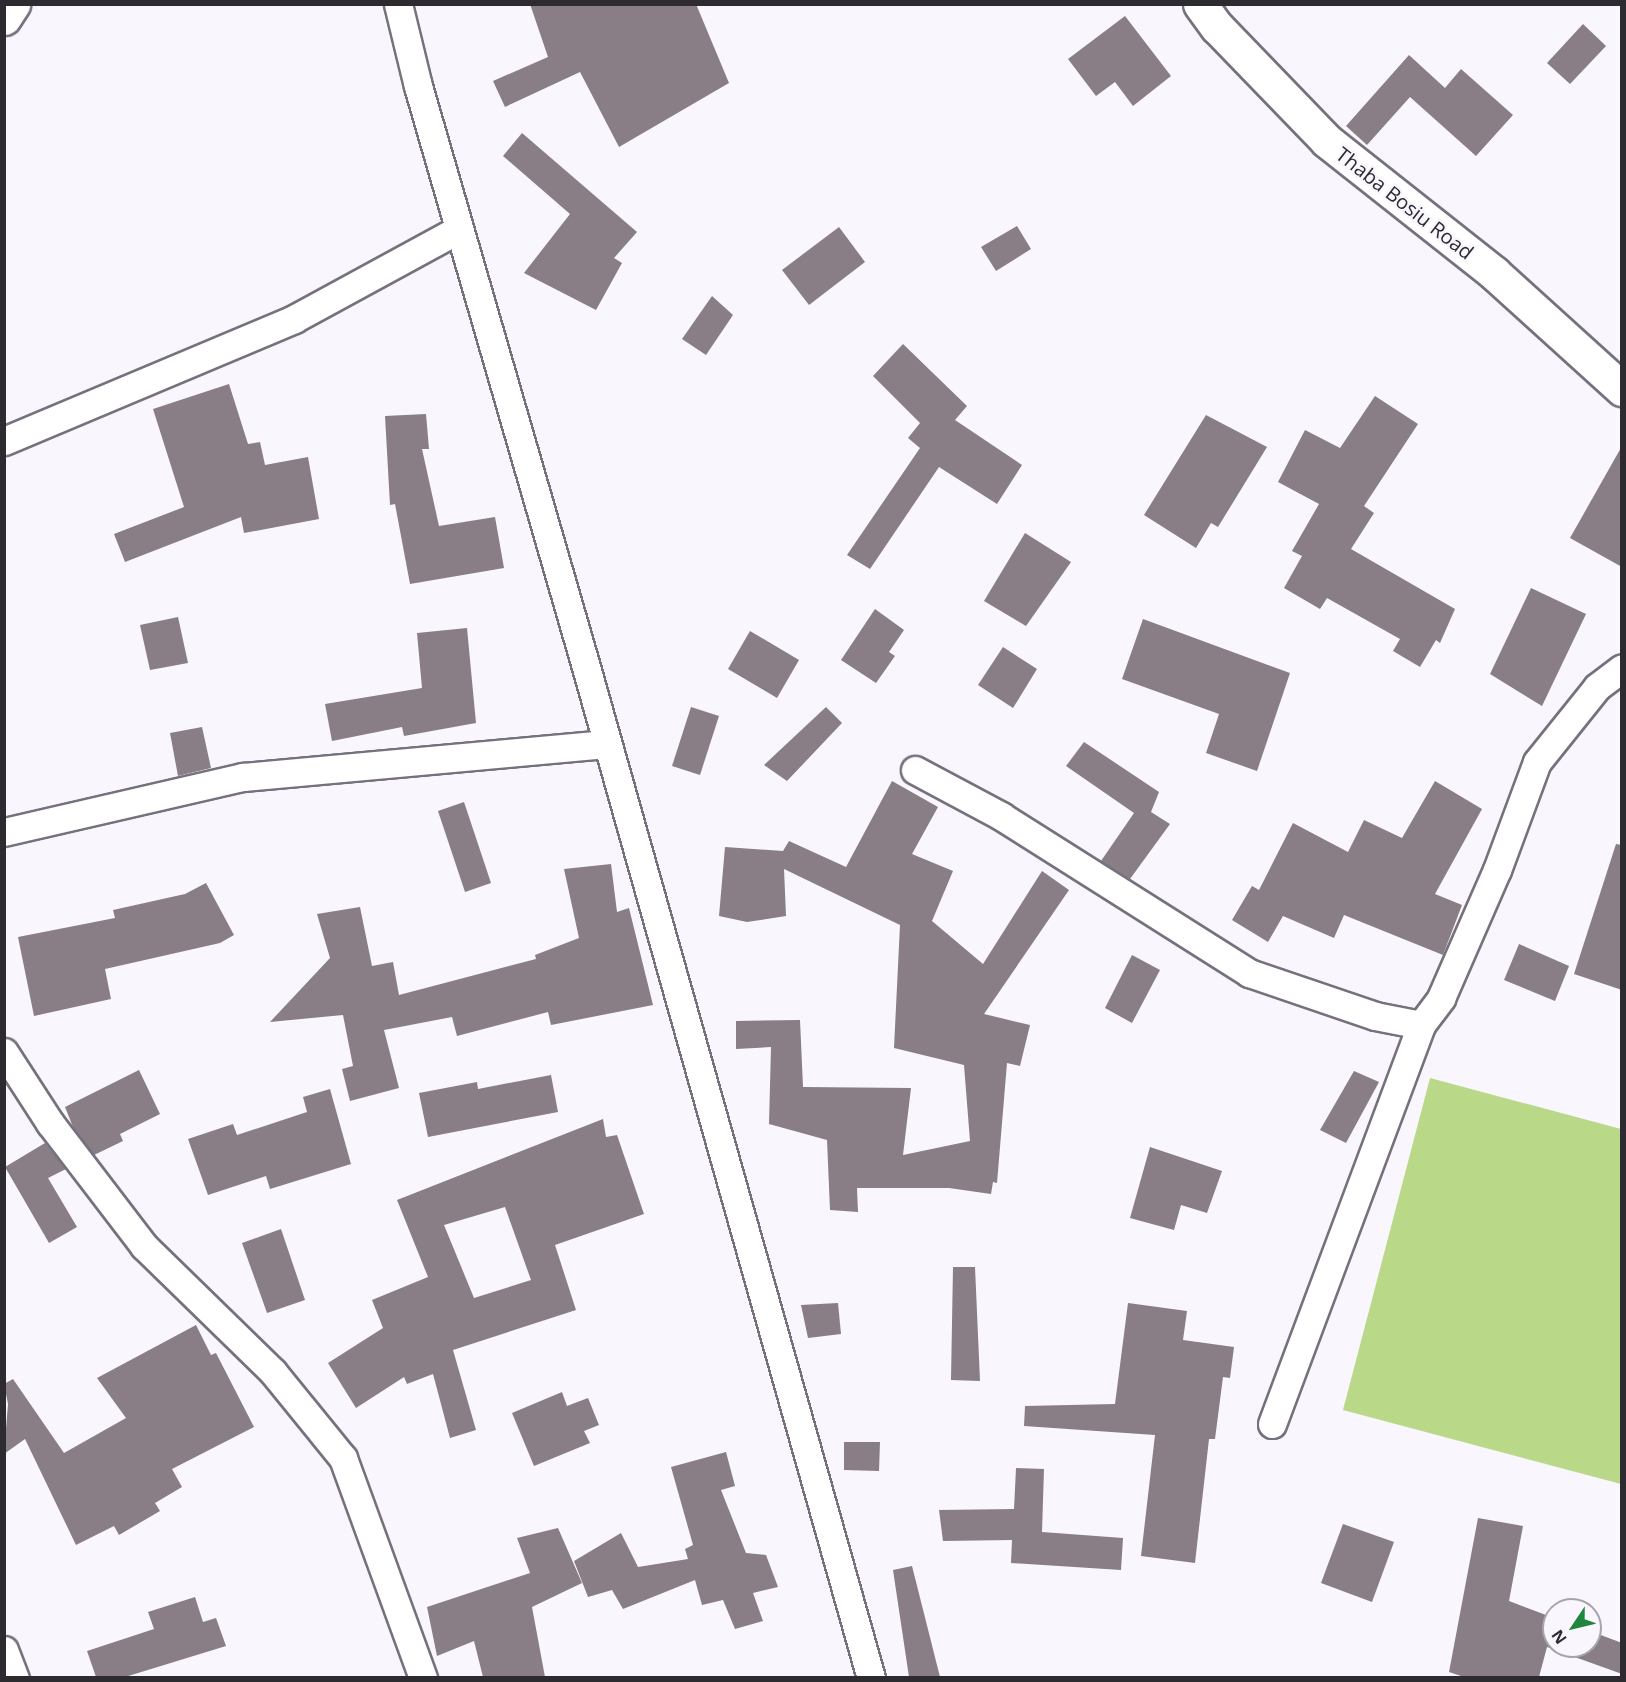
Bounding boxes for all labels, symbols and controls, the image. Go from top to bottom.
street label: Thaba Bosiu Road [1332,142,1478,264]
north arrow [1542,1598,1602,1658]
text: N [1546,1626,1572,1649]

